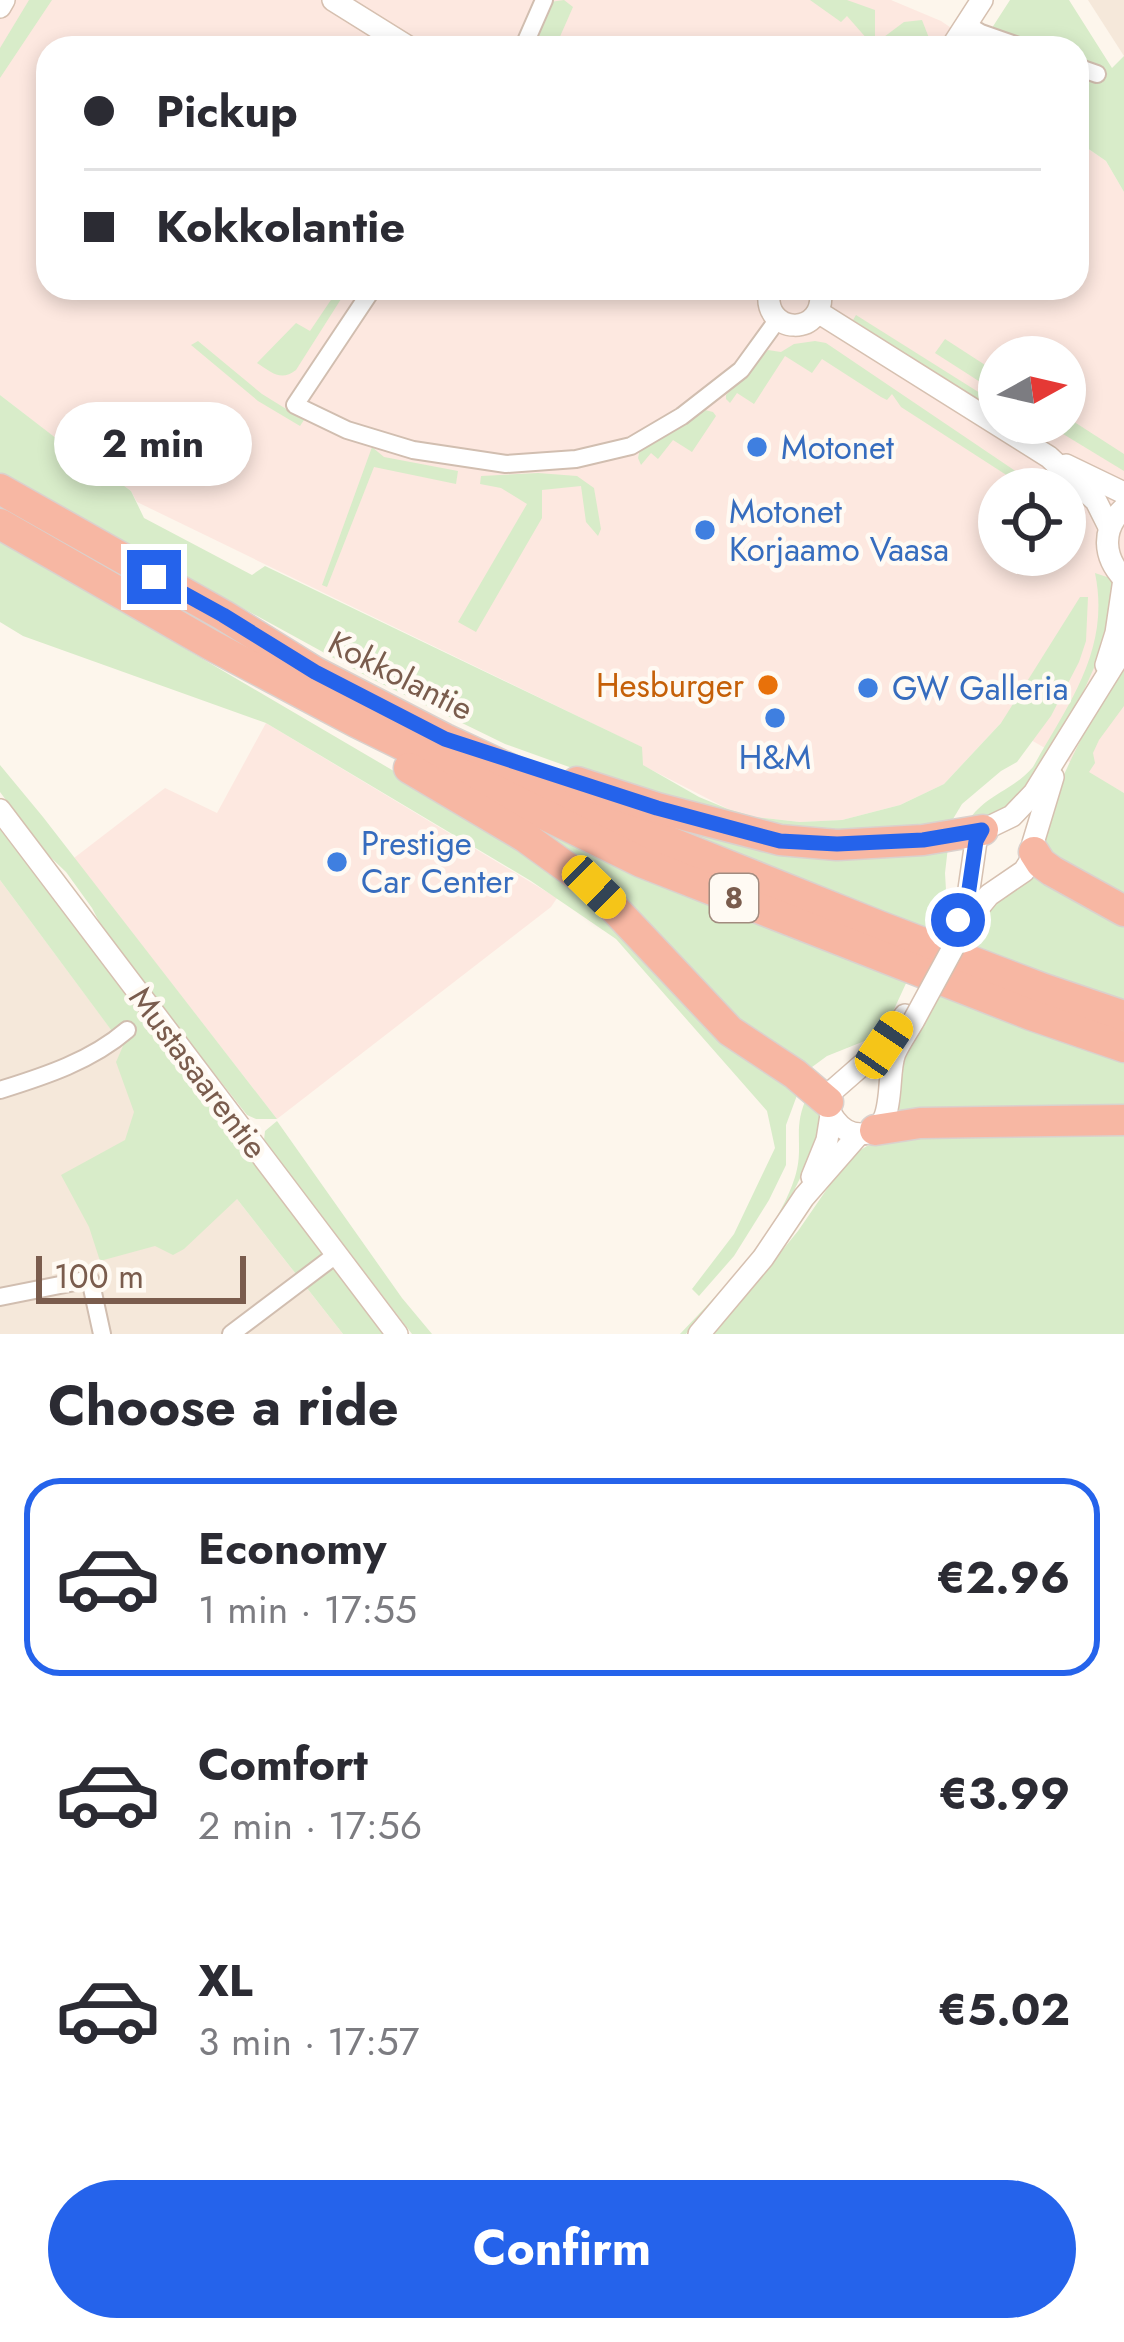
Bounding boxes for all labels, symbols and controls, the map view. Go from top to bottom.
text: Pickup [156,79,298,144]
text: Kokkolantie [156,194,405,259]
north arrow [978,336,1086,444]
map controls [978,336,1086,576]
callout: 2 min [55,403,253,487]
text: 2 min [102,415,204,472]
place label: Motonet [781,424,894,471]
marker: Motonet [744,434,770,460]
button: locate [978,468,1086,576]
place label: Motonet Korjaamo Vaasa [729,488,949,573]
marker: Motonet Korjaamo Vaasa [692,517,718,543]
route end [127,550,181,604]
street label: Kokkolantie [320,619,481,732]
place label: Hesburger [596,662,745,709]
place label: GW Galleria [892,665,1069,712]
marker: Hesburger [755,672,781,698]
marker: GW Galleria [855,675,881,701]
marker: H&M [762,705,788,731]
place label: H&M [739,734,811,781]
place label: Prestige Car Center [361,820,515,905]
marker: Prestige Car Center [324,849,350,875]
car [556,849,632,925]
road number: 8 [710,874,758,922]
route start [931,893,985,947]
street label: Mustasaarentie [118,976,279,1168]
car [849,1005,919,1085]
scale bar [36,1250,246,1303]
text: 100 m [54,1253,144,1300]
text: Choose a ride [48,1367,399,1445]
text: Economy [198,1516,386,1581]
icon: car [54,1523,162,1631]
text: €2.96 [936,1545,1070,1610]
text: 1 min · 17:55 [198,1581,417,1638]
text: Comfort [198,1732,368,1797]
icon: car [54,1739,162,1847]
text: €3.99 [939,1761,1070,1826]
text: 2 min · 17:56 [198,1797,422,1854]
text: XL [198,1948,253,2013]
icon: car [54,1955,162,2063]
text: €5.02 [938,1977,1070,2042]
text: 3 min · 17:57 [198,2013,419,2070]
button: Confirm [48,2180,1076,2318]

